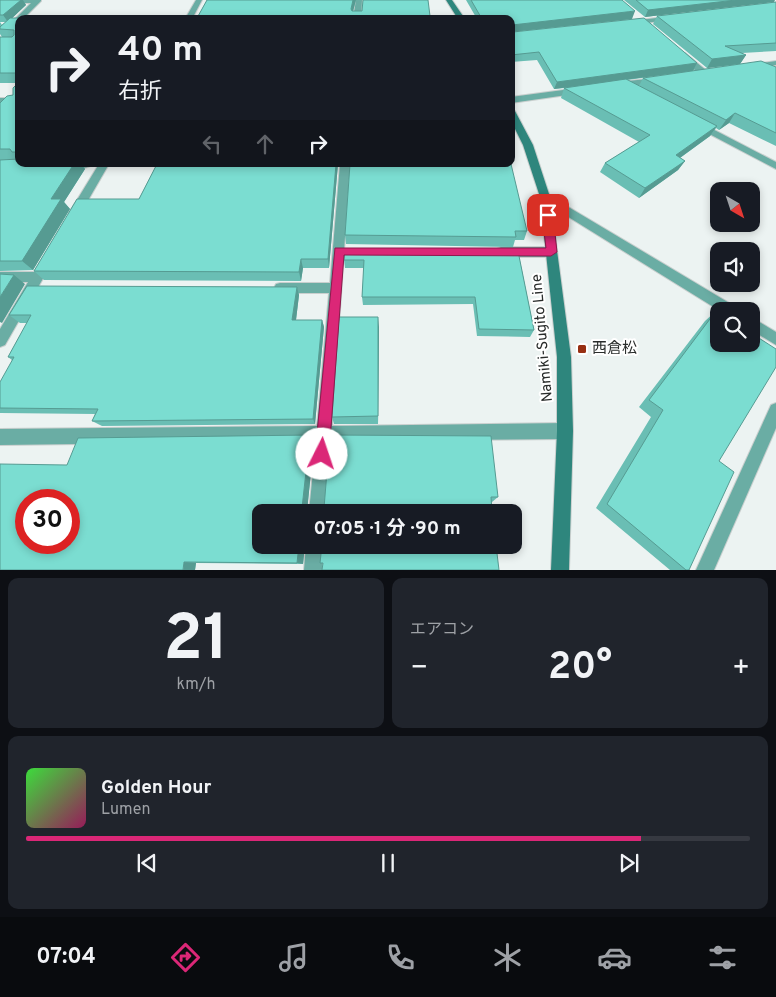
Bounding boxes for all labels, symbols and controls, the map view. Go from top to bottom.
text: 40 m [118,29,203,73]
icon: right [35,35,100,100]
text: 右折 [118,79,162,106]
icon: left [198,130,226,158]
icon: ahead [251,130,279,158]
icon: right [304,130,332,158]
north arrow [710,182,760,232]
map controls [710,182,760,352]
pin [527,194,569,236]
icon: arrive [534,201,562,229]
button: sound [710,242,760,292]
street label: Namiki-Sugito Line [528,273,558,403]
button: search [710,302,760,352]
place label: 西倉松 [592,340,637,359]
marker: 西倉松 [576,343,588,355]
position arrow [295,427,347,479]
speed limit sign: 30 [15,489,80,554]
text: 07:05 · 1 分 · 90 m [313,517,461,541]
text: 21 [163,601,229,683]
text: エアコン [410,620,474,640]
text: 20° [548,644,612,693]
text: − [410,651,428,687]
text: + [732,651,750,687]
text: km/h [177,675,215,695]
text: Golden Hour [101,776,212,800]
text: Lumen [101,800,151,820]
icon: previous [133,849,161,877]
icon: pause [374,849,402,877]
icon: next [615,849,643,877]
icon: directions [168,940,203,975]
icon: music [276,940,311,975]
icon: phone [383,940,418,975]
icon: climate [490,940,525,975]
icon: car [597,940,632,975]
icon: filters [705,940,740,975]
text: 07:04 [36,944,96,971]

